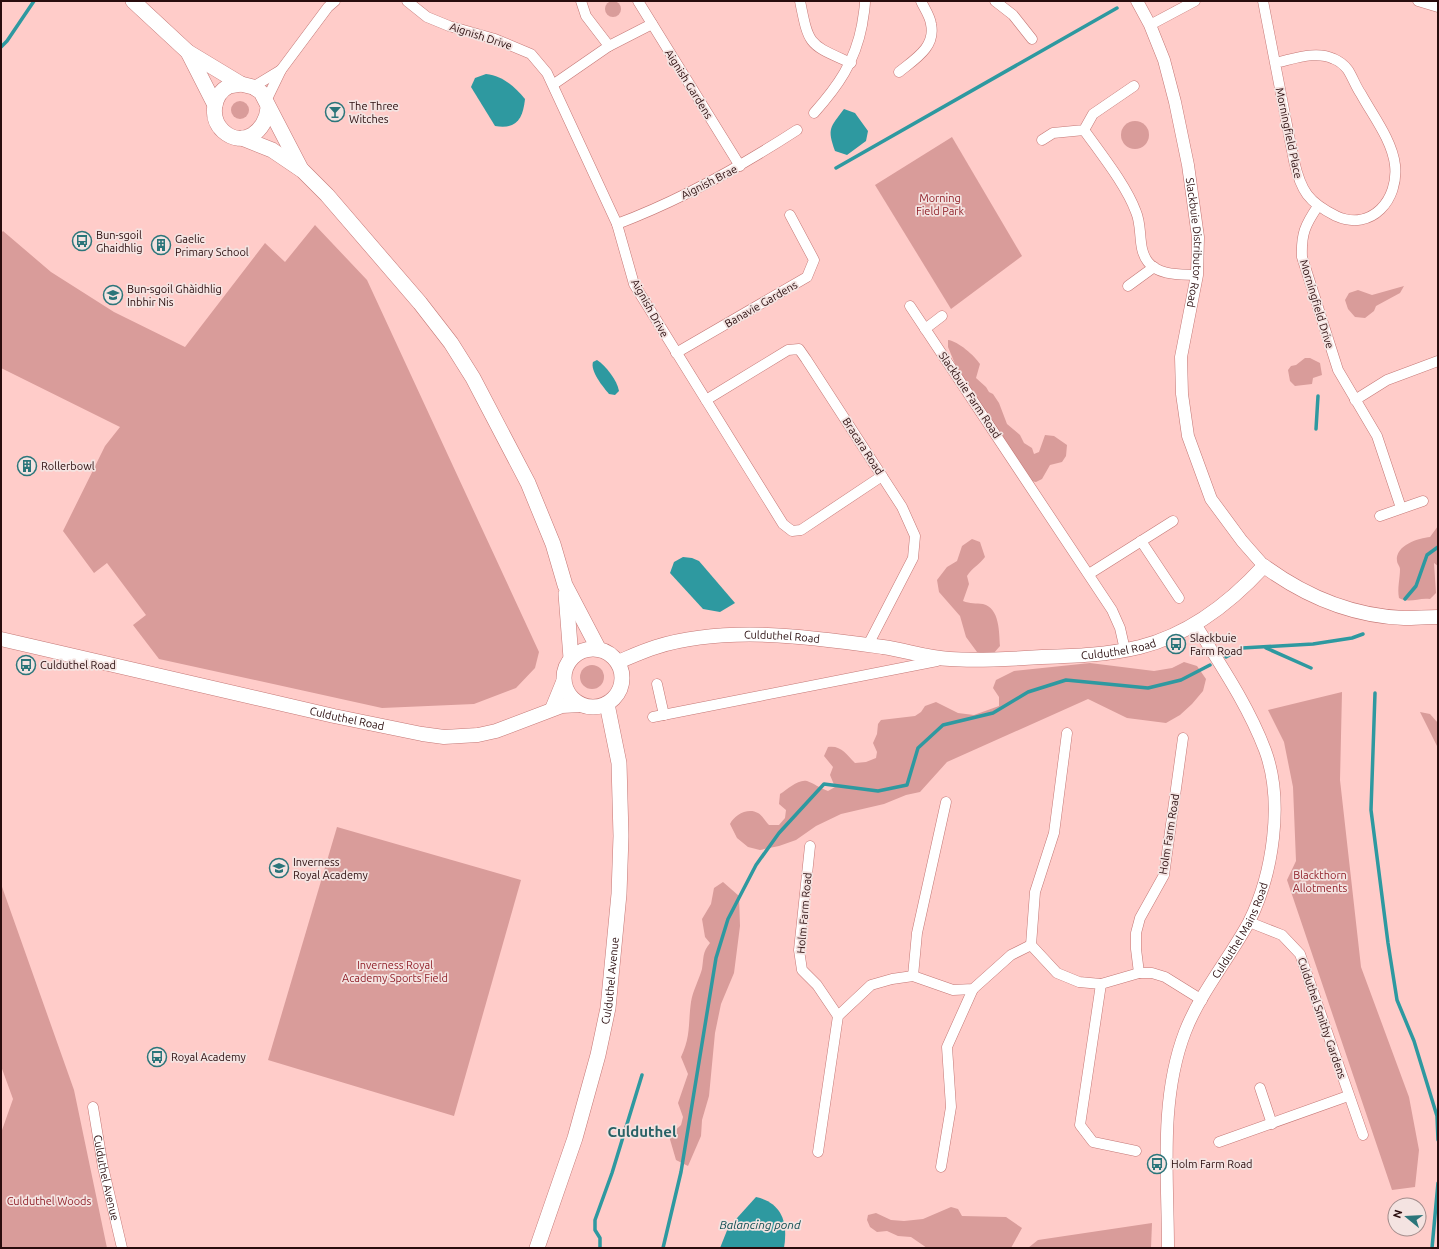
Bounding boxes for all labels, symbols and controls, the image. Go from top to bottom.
street label: Aignish Drive [448,20,514,52]
street label: Aignish Gardens [663,47,715,121]
street label: Morningfield Place [1273,86,1305,180]
place label: The Three Witches [349,100,399,125]
bar icon: The Three Witches [324,101,346,123]
street label: Aignish Brae [679,163,739,201]
street label: Slackbuie Distributor Road [1184,177,1204,309]
park label: Morning Field Park [916,192,965,217]
place label: Bun-sgoil Ghaidhlig [96,229,143,254]
bus stop icon: Bun-sgoil Ghaidhlig [71,230,93,252]
place label: Gaelic Primary School [175,233,249,258]
building icon: Gaelic Primary School [150,234,172,256]
street label: Morningfield Drive [1298,258,1336,350]
street label: Aignish Drive [629,277,671,339]
street label: Banavie Gardens [723,278,800,330]
place label: Bun-sgoil Ghàidhlig Inbhir Nis [127,283,222,308]
school or university icon: Bun-sgoil Ghàidhlig Inbhir Nis [102,284,124,306]
street label: Slackbuie Farm Road [937,350,1003,440]
street label: Bracara Road [840,415,886,477]
building icon: Rollerbowl [16,455,38,477]
place label: Rollerbowl [41,460,95,472]
street label: Culduthel Road [744,629,821,645]
place label: Slackbuie Farm Road [1190,632,1243,657]
bus stop icon: Slackbuie Farm Road [1165,633,1187,655]
street label: Culduthel Road [1081,637,1158,661]
bus stop icon: Culduthel Road [15,654,37,676]
place label: Culduthel Road [40,659,116,671]
street label: Culduthel Road [308,705,385,732]
street label: Holm Farm Road [1157,793,1181,875]
place label: Inverness Royal Academy [293,856,368,881]
school or university icon: Inverness Royal Academy [268,857,290,879]
park label: Blackthorn Allotments [1293,869,1348,894]
street label: Holm Farm Road [794,872,814,954]
street label: Culduthel Mains Road [1209,881,1270,981]
street label: Culduthel Avenue [599,936,621,1025]
street label: Culduthel Smithy Gardens [1296,956,1349,1080]
park label: Inverness Royal Academy Sports Field [342,959,448,984]
bus stop icon: Royal Academy [146,1046,168,1068]
place label: Royal Academy [171,1051,246,1063]
district label: Culduthel [608,1123,677,1140]
street label: Culduthel Avenue [92,1134,121,1222]
bus stop icon: Holm Farm Road [1146,1153,1168,1175]
place label: Holm Farm Road [1171,1158,1253,1170]
park label: Culduthel Woods [7,1195,92,1207]
north arrow [1387,1197,1427,1237]
text: N [1391,1208,1404,1220]
water label: Balancing pond [719,1218,801,1231]

